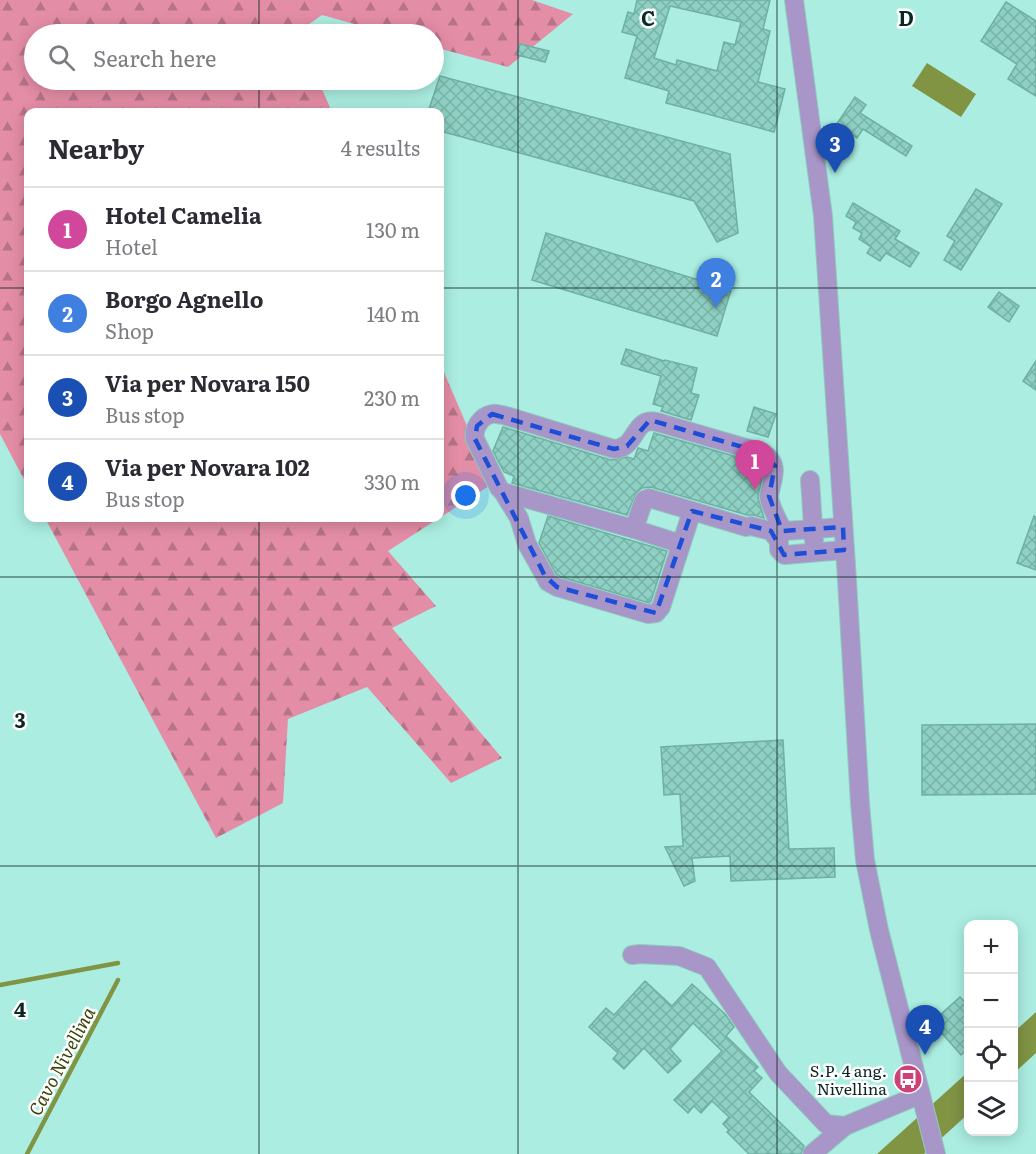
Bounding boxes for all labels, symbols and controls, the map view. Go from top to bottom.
text: C [641,2,655,32]
text: D [898,2,914,32]
search box [24,24,444,90]
icon: search [45,41,78,74]
text: Search here [93,41,216,74]
pin: 3 [816,124,854,173]
text: Nearby [48,128,144,167]
text: 4 results [341,132,420,162]
text: Hotel Camelia [105,198,262,231]
text: 1 [63,214,72,244]
text: 130 m [366,214,420,244]
text: Hotel [105,231,158,261]
pin: 2 [696,258,736,308]
text: Borgo Agnello [105,282,263,315]
text: 2 [62,298,73,328]
text: 140 m [367,298,420,328]
text: Shop [105,315,154,345]
text: Via per Novara 150 [105,366,310,399]
text: 3 [62,382,73,412]
text: 230 m [364,382,420,412]
text: Bus stop [105,399,185,429]
pin: 1 [736,440,774,490]
text: Via per Novara 102 [105,450,310,483]
text: 4 [61,466,74,496]
text: 330 m [364,466,420,496]
your location [451,481,480,510]
text: Bus stop [105,483,185,513]
text: 3 [14,704,26,734]
map controls [964,920,1018,1136]
button: + [964,920,1018,974]
button: − [964,974,1018,1028]
text: 4 [14,993,26,1023]
water label: Cavo Nivellina [21,1001,101,1120]
pin: 4 [906,1006,944,1055]
button: locate [964,1028,1018,1082]
place label: S.P. 4 ang. Nivellina [810,1058,887,1100]
bus stop icon: S.P. 4 ang. Nivellina [892,1063,924,1095]
button: layers [964,1082,1018,1136]

